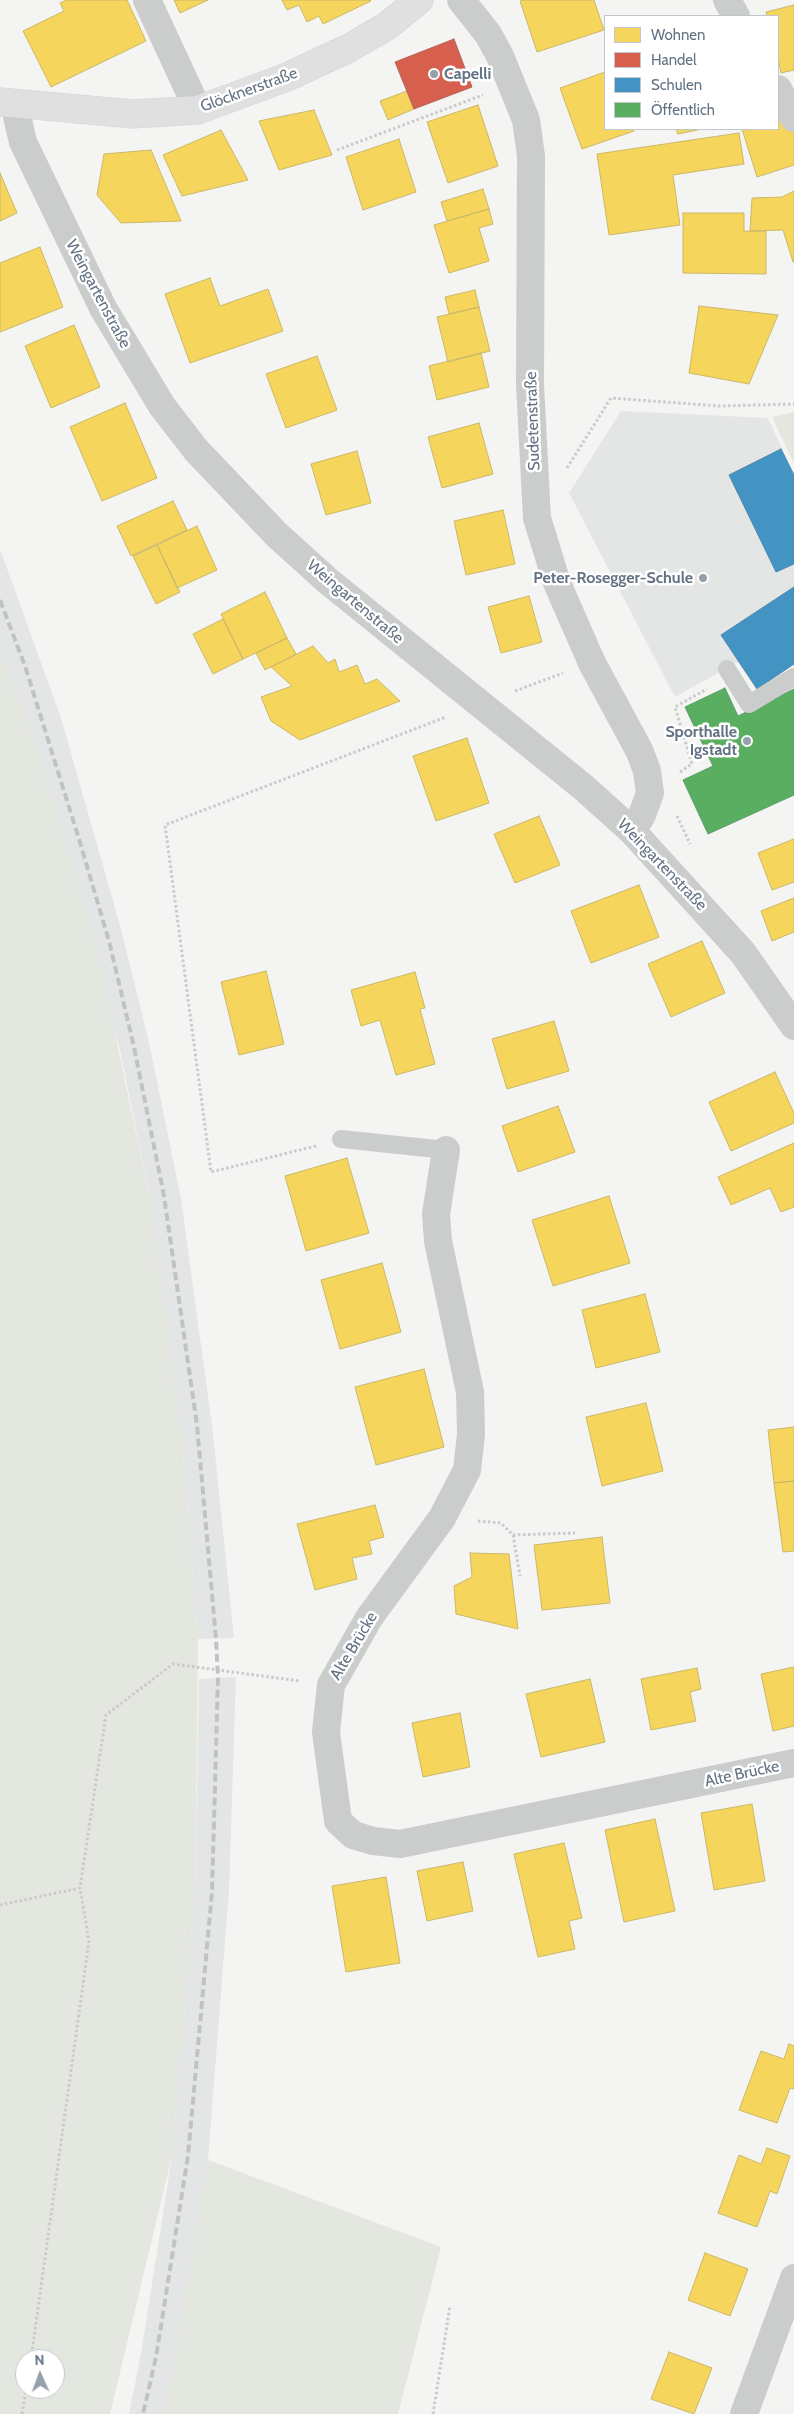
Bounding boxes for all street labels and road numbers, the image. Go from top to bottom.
street label: Glöcknerstraße [198,64,300,116]
street label: Weingartenstraße [61,236,135,352]
street label: Sudetenstraße [522,371,544,471]
street label: Weingartenstraße [303,556,407,648]
street label: Weingartenstraße [613,815,711,915]
street label: Alte Brücke [326,1609,382,1683]
street label: Alte Brücke [703,1757,781,1791]

